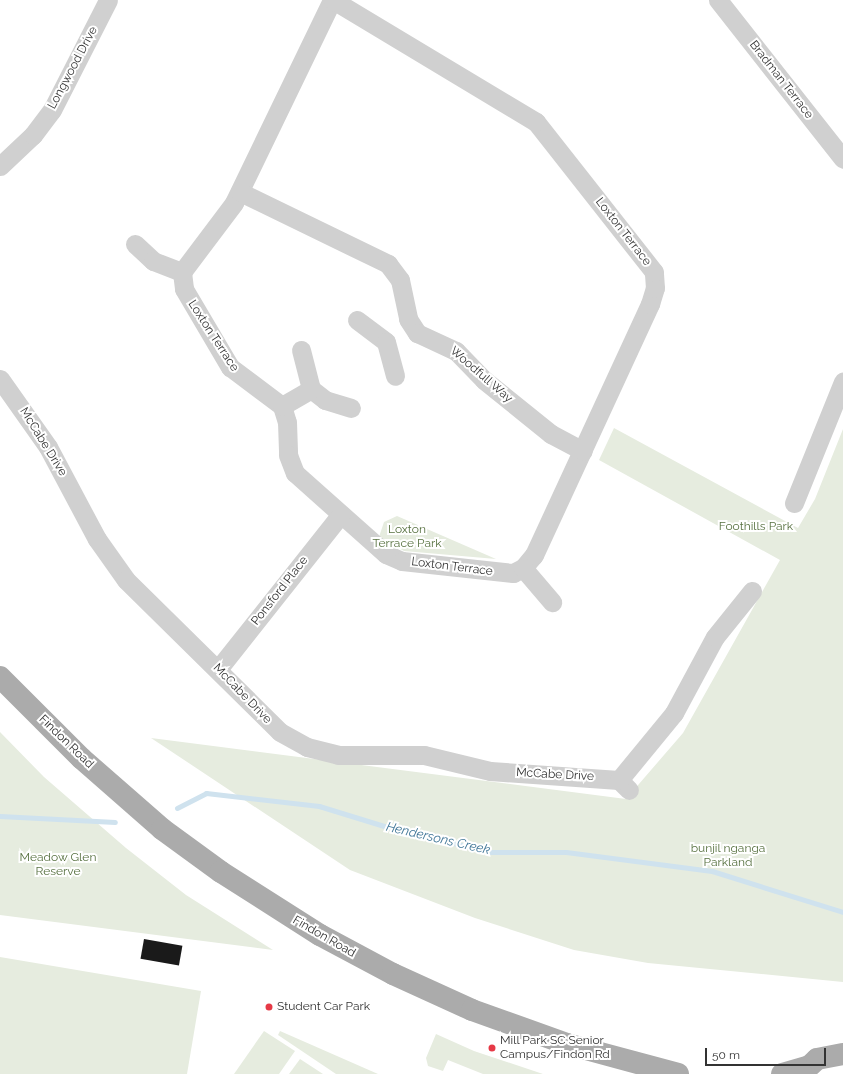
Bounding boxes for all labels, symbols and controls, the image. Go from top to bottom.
street label: Longwood Drive [45,24,101,112]
street label: Bradman Terrace [746,38,816,122]
street label: Loxton Terrace [592,195,654,269]
street label: Loxton Terrace [185,298,241,374]
street label: Woodfull Way [446,344,516,406]
street label: McCabe Drive [16,405,70,479]
park label: Foothills Park [719,520,793,534]
park label: Loxton Terrace Park [372,523,442,551]
street label: Ponsford Place [249,554,311,628]
street label: Loxton Terrace [410,555,494,579]
street label: McCabe Drive [210,661,274,727]
street label: Findon Road [36,712,96,772]
street label: McCabe Drive [516,766,594,784]
water label: Hendersons Creek [384,819,492,859]
park label: bunjil nganga Parkland [690,842,766,870]
park label: Meadow Glen Reserve [19,851,97,879]
street label: Findon Road [290,913,358,961]
place label: Student Car Park [277,1000,370,1014]
marker: Student Car Park [264,1002,274,1012]
place label: Mill Park SC Senior Campus/Findon Rd [500,1034,610,1062]
scale bar [707,1040,828,1066]
marker: Mill Park SC Senior Campus/Findon Rd [487,1043,497,1053]
text: 50 m [712,1048,740,1062]

